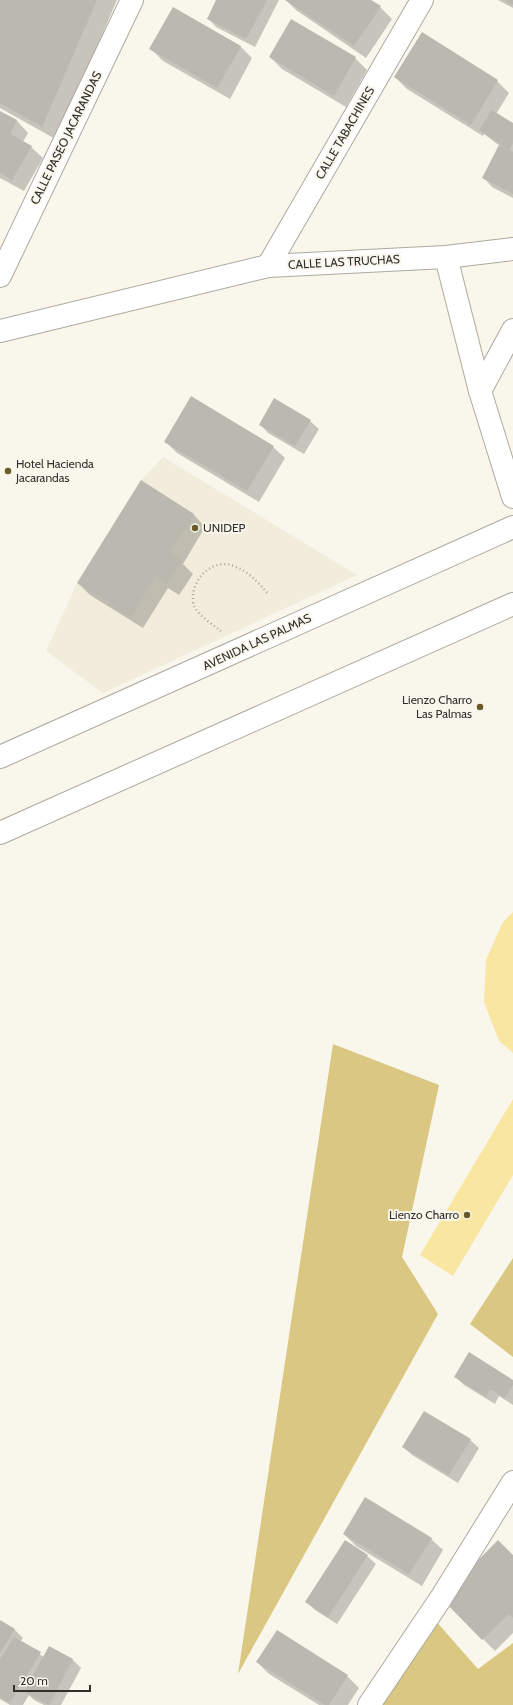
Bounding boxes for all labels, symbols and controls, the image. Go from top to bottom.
street label: CALLE PASEO JACARANDAS [27,69,104,207]
street label: CALLE TABACHINES [312,84,377,182]
street label: CALLE LAS TRUCHAS [288,251,400,272]
place label: Hotel Hacienda Jacarandas [15,456,94,485]
marker: Hotel Hacienda Jacarandas [3,466,13,476]
place label: UNIDEP [203,520,246,535]
marker: UNIDEP [190,523,200,533]
street label: AVENIDA LAS PALMAS [200,610,313,673]
place label: Lienzo Charro Las Palmas [402,692,472,721]
marker: Lienzo Charro Las Palmas [475,702,485,712]
place label: Lienzo Charro [389,1207,459,1222]
marker: Lienzo Charro [462,1210,472,1220]
scale bar [14,1667,90,1693]
text: 20 m [20,1673,48,1688]

